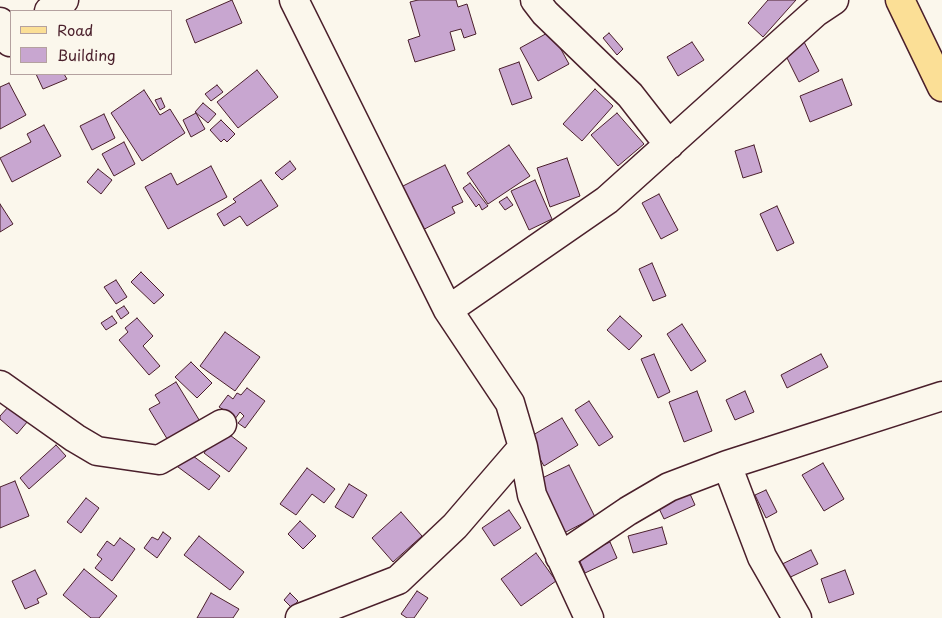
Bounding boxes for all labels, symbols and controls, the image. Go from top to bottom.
legend [10,10,172,75]
text: Road [57,18,93,41]
text: Building [57,43,116,66]

